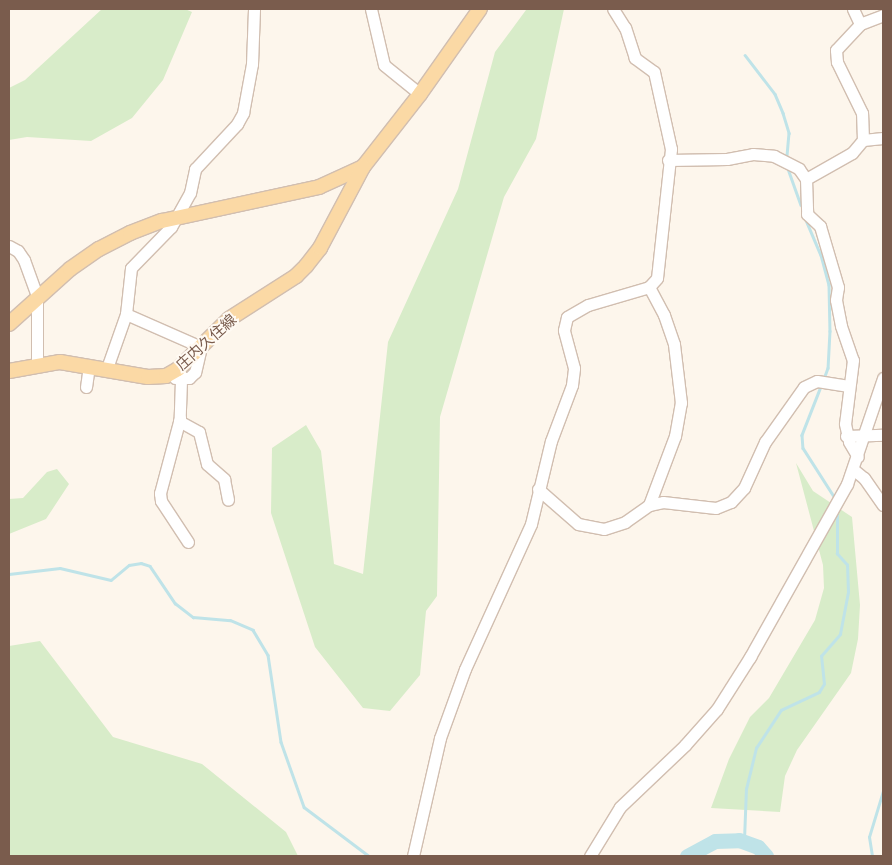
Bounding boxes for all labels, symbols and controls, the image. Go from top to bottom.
street label: 庄内久住線 [172,310,240,374]

